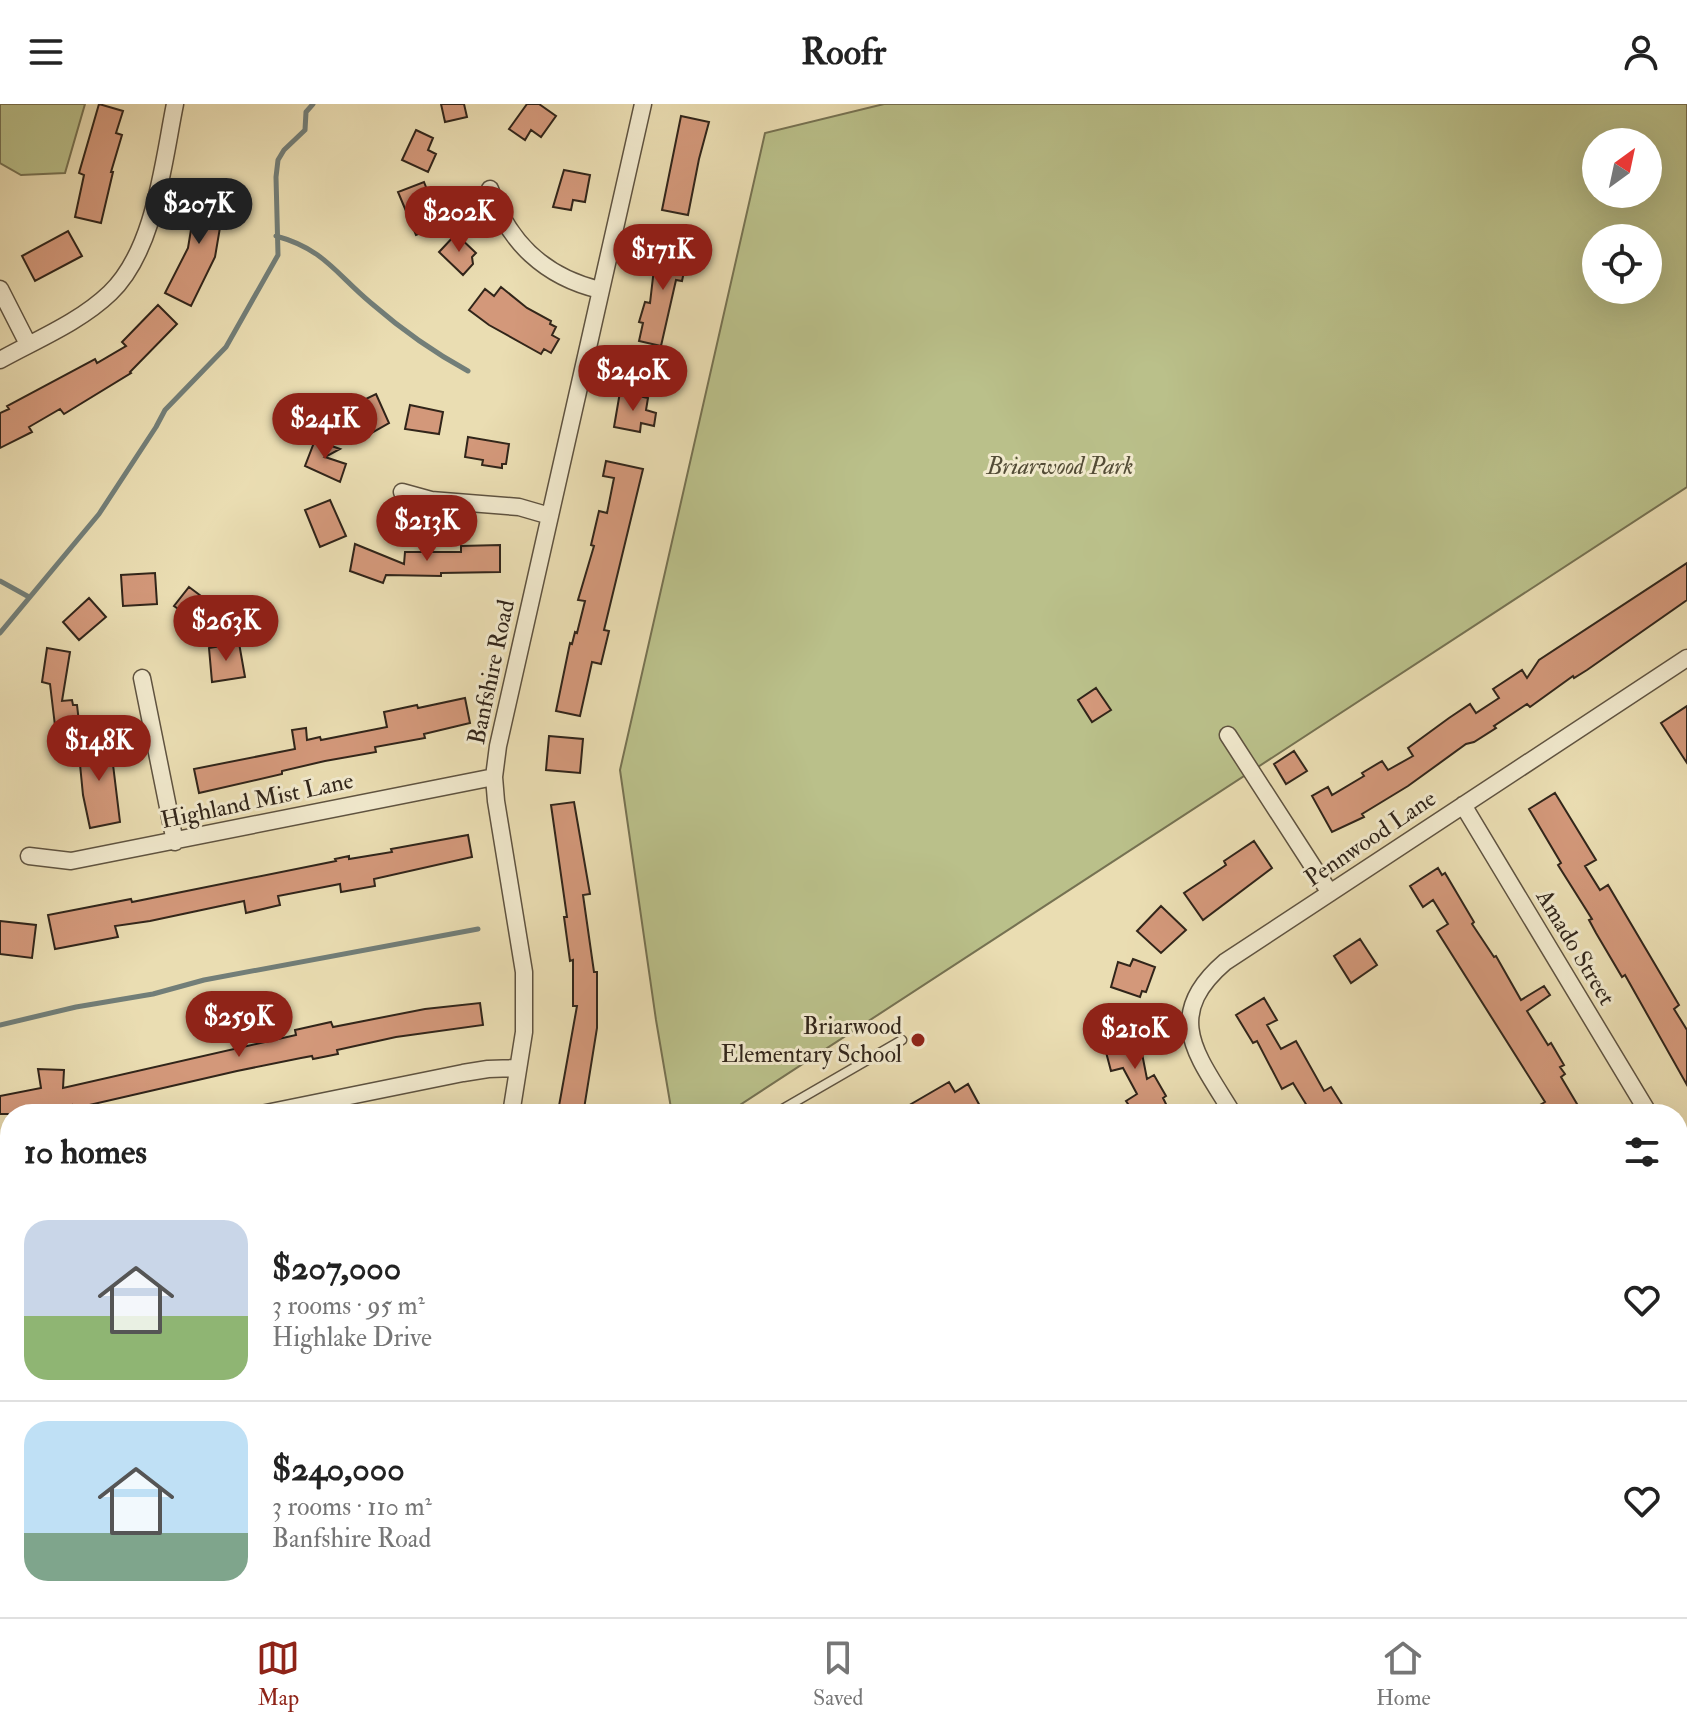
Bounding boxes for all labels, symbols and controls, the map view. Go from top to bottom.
icon: menu [24,30,68,74]
text: Roofr [801,30,886,75]
icon: person [1619,30,1663,74]
north arrow [1582,128,1662,208]
map controls [1582,128,1662,304]
pin: $207K [143,178,255,246]
pin: $202K [403,186,515,254]
text: $207K [163,188,235,220]
text: $202K [423,196,495,228]
pin: $171K [607,224,719,292]
button: locate [1582,224,1662,304]
text: $171K [631,234,695,266]
pin: $240K [577,345,689,413]
text: $240K [596,355,670,387]
pin: $241K [269,393,381,461]
text: $241K [290,403,360,435]
park label: Briarwood Park [986,451,1133,482]
pin: $213K [371,495,483,563]
text: $213K [394,505,460,537]
pin: $263K [170,595,282,663]
street label: Banfshire Road [461,597,522,747]
text: $263K [191,605,261,637]
pin: $148K [43,715,155,783]
text: $148K [65,725,133,757]
street label: Highland Mist Lane [158,765,356,836]
street label: Pennwood Lane [1299,783,1442,894]
street label: Amado Street [1528,883,1622,1011]
pin: $259K [183,991,295,1059]
text: $259K [204,1001,274,1033]
pin: $210K [1079,1003,1191,1071]
place label: Briarwood Elementary School [721,1011,902,1070]
text: $210K [1101,1013,1169,1045]
marker: Briarwood Elementary School [909,1031,927,1049]
icon: filters [1620,1130,1664,1174]
text: 10 homes [24,1131,147,1174]
text: $207,000 [272,1247,401,1290]
icon: home [88,1252,184,1348]
icon: heart [1620,1278,1664,1322]
text: 3 rooms · 95 m² [272,1290,425,1322]
text: Highlake Drive [272,1322,432,1354]
text: $240,000 [272,1448,405,1491]
icon: home [88,1453,184,1549]
icon: heart [1620,1479,1664,1523]
text: 3 rooms · 110 m² [272,1491,432,1523]
text: Banfshire Road [272,1523,431,1555]
tab: Map [256,1636,300,1712]
tab: Saved [813,1636,863,1712]
tab: Home [1376,1636,1431,1712]

